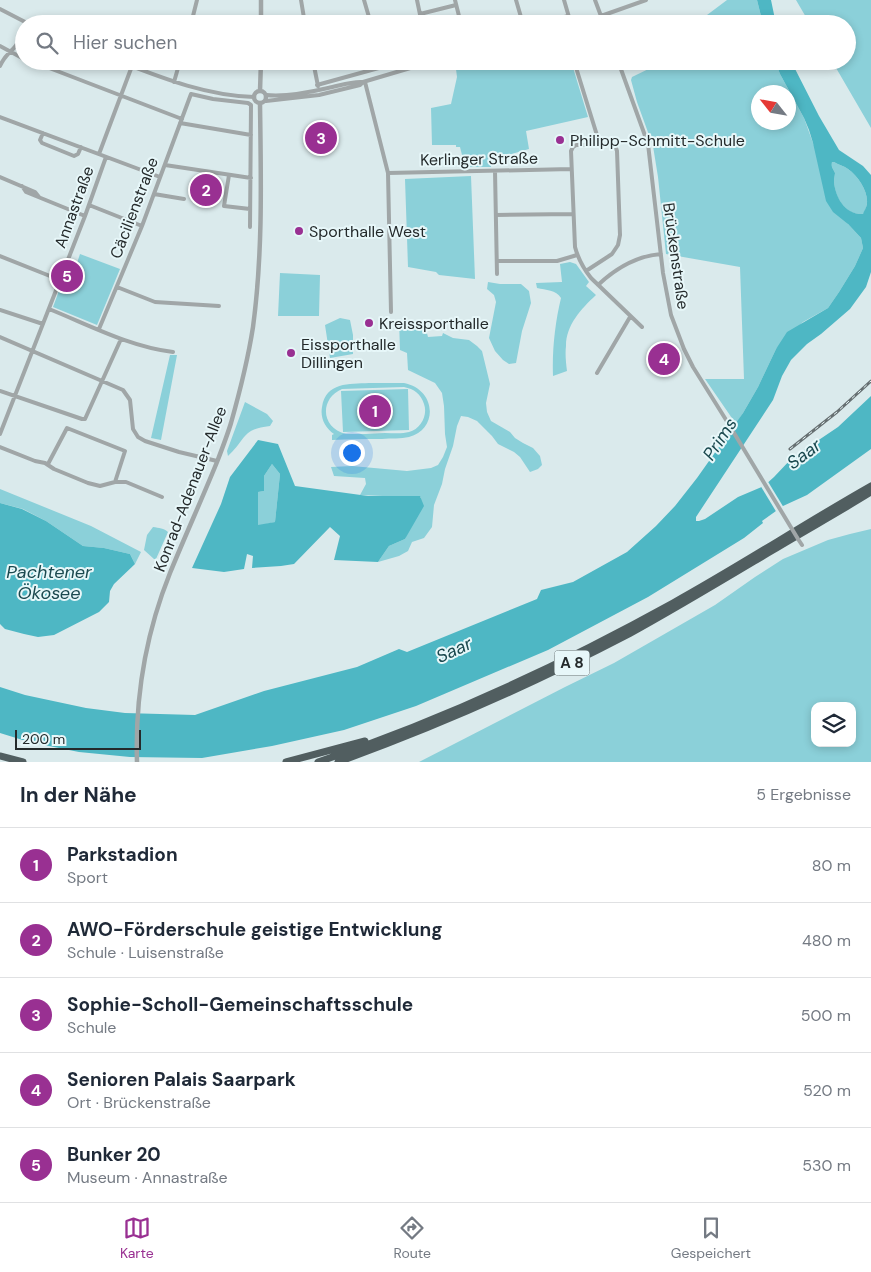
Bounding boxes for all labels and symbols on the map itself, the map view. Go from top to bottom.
north arrow [751,85,796,130]
pin: 3 [305,119,337,157]
place label: Philipp-Schmitt-Schule [570,130,745,151]
marker: Philipp-Schmitt-Schule [554,134,566,146]
street label: Kerlinger Straße [420,147,538,171]
street label: Cäcilienstraße [105,154,163,262]
street label: Annastraße [49,163,99,251]
pin: 2 [190,171,222,209]
street label: Brückenstraße [658,201,694,311]
place label: Sporthalle West [309,221,426,242]
marker: Sporthalle West [293,225,305,237]
pin: 5 [51,257,83,295]
place label: Kreissporthalle [379,313,489,334]
marker: Kreissporthalle [363,317,375,329]
place label: Eissporthalle Dillingen [301,334,396,373]
pin: 4 [648,340,680,378]
marker: Eissporthalle Dillingen [285,347,297,359]
pin: 1 [359,392,391,430]
street label: Konrad-Adenauer-Allee [149,403,231,575]
water label: Prims [697,413,743,465]
water label: Saar [782,432,827,475]
your location [339,440,365,466]
water label: Pachtener Ökosee [6,560,93,605]
water label: Saar [432,631,477,669]
road number: A 8 [554,650,590,676]
scale bar [15,727,141,750]

